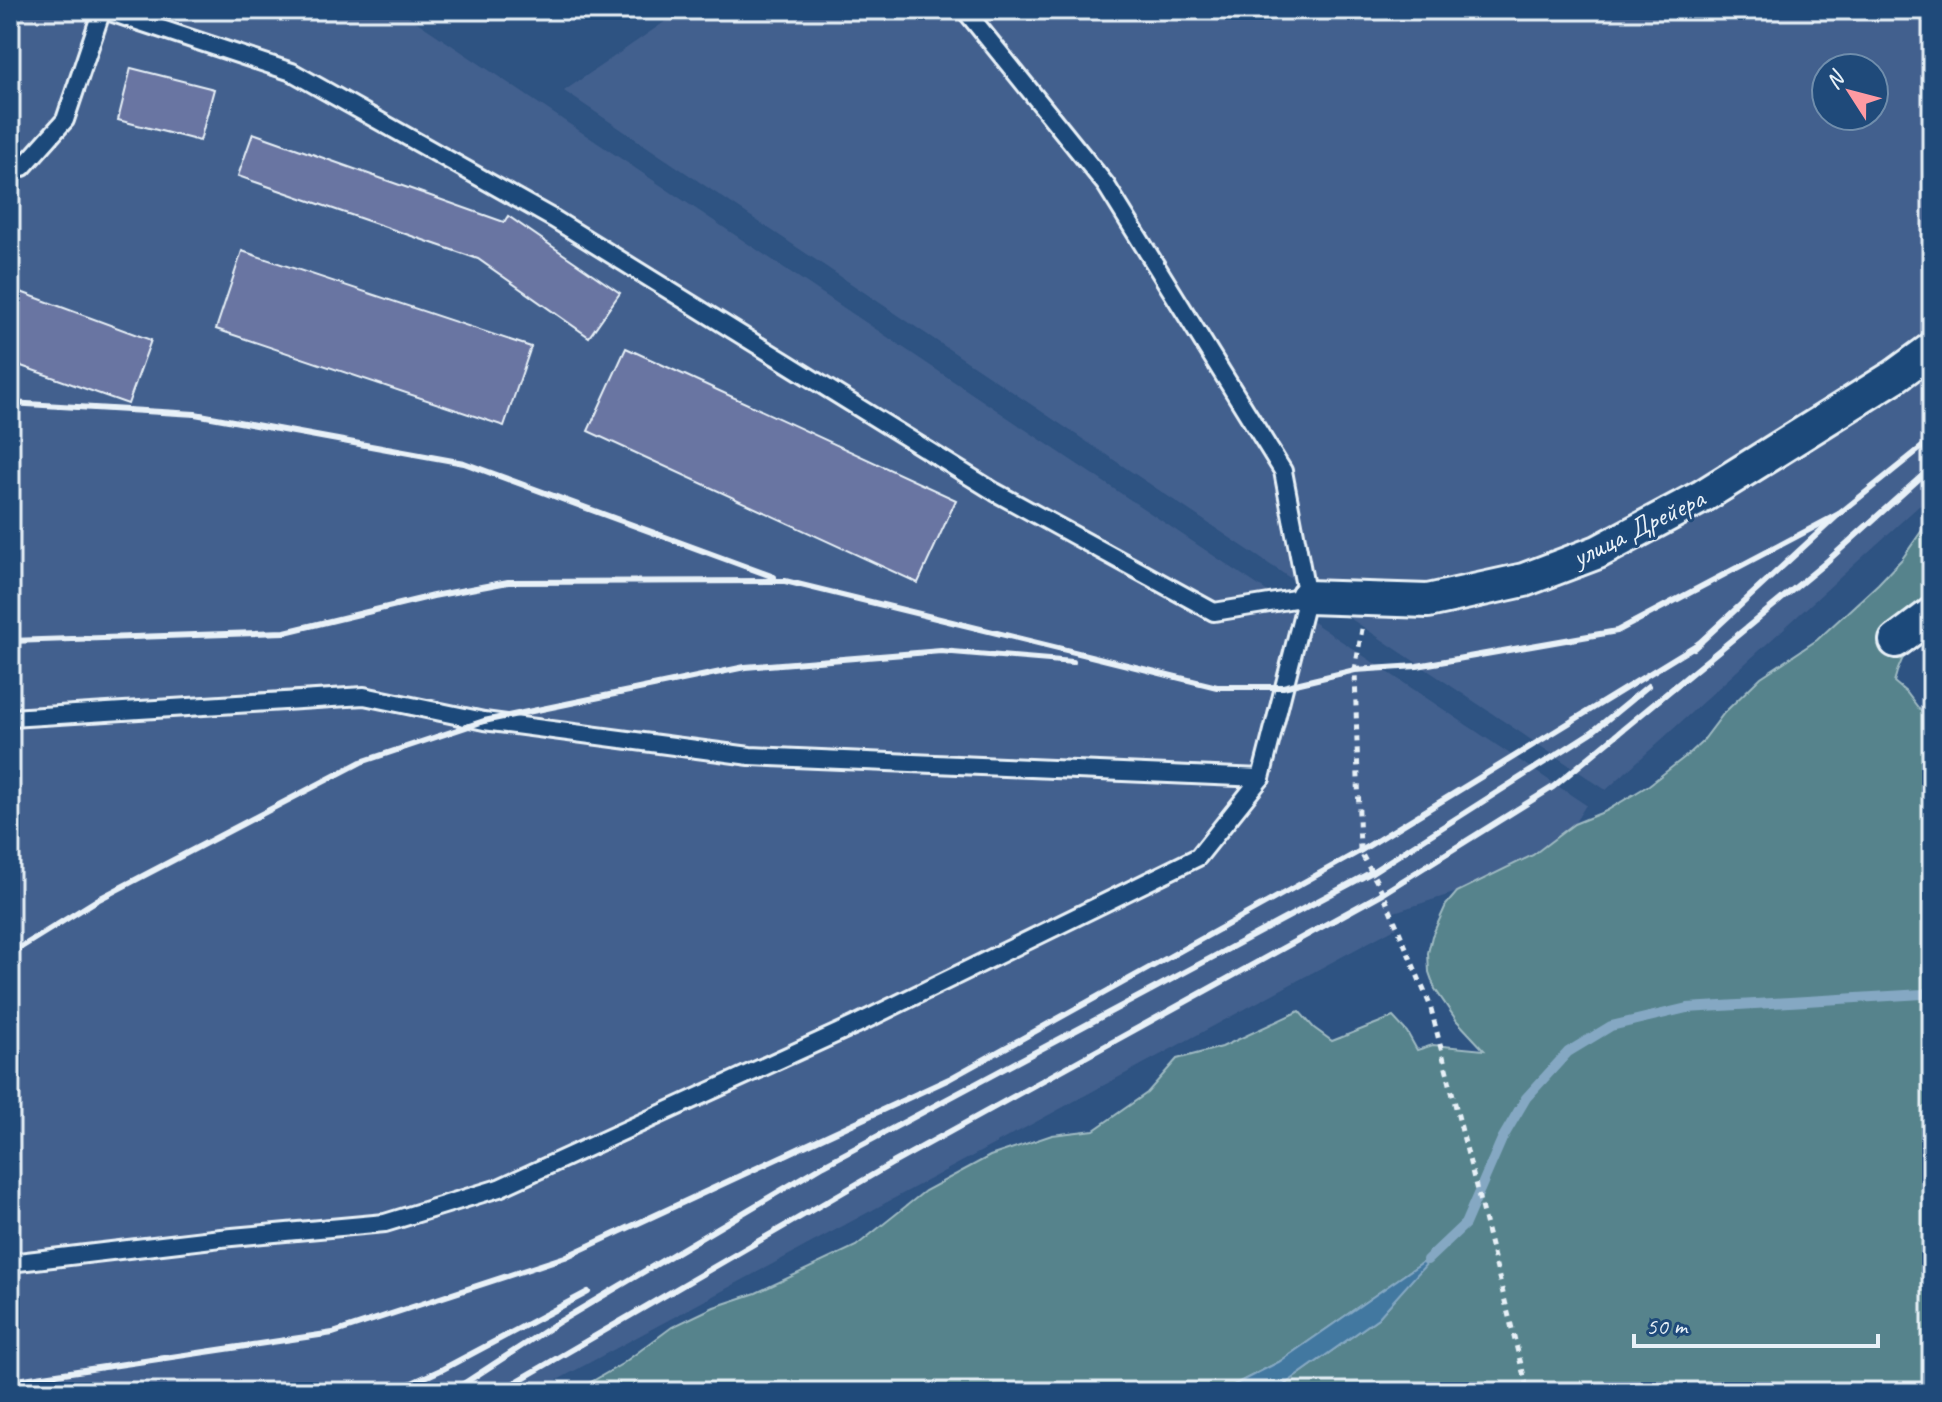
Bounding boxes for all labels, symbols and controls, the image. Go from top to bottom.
north arrow [1810,52,1890,132]
text: N [1819,64,1852,95]
street label: улица Дрейера [1564,480,1712,575]
scale bar [1634,1298,1878,1348]
text: 50 m [1646,1311,1689,1341]

